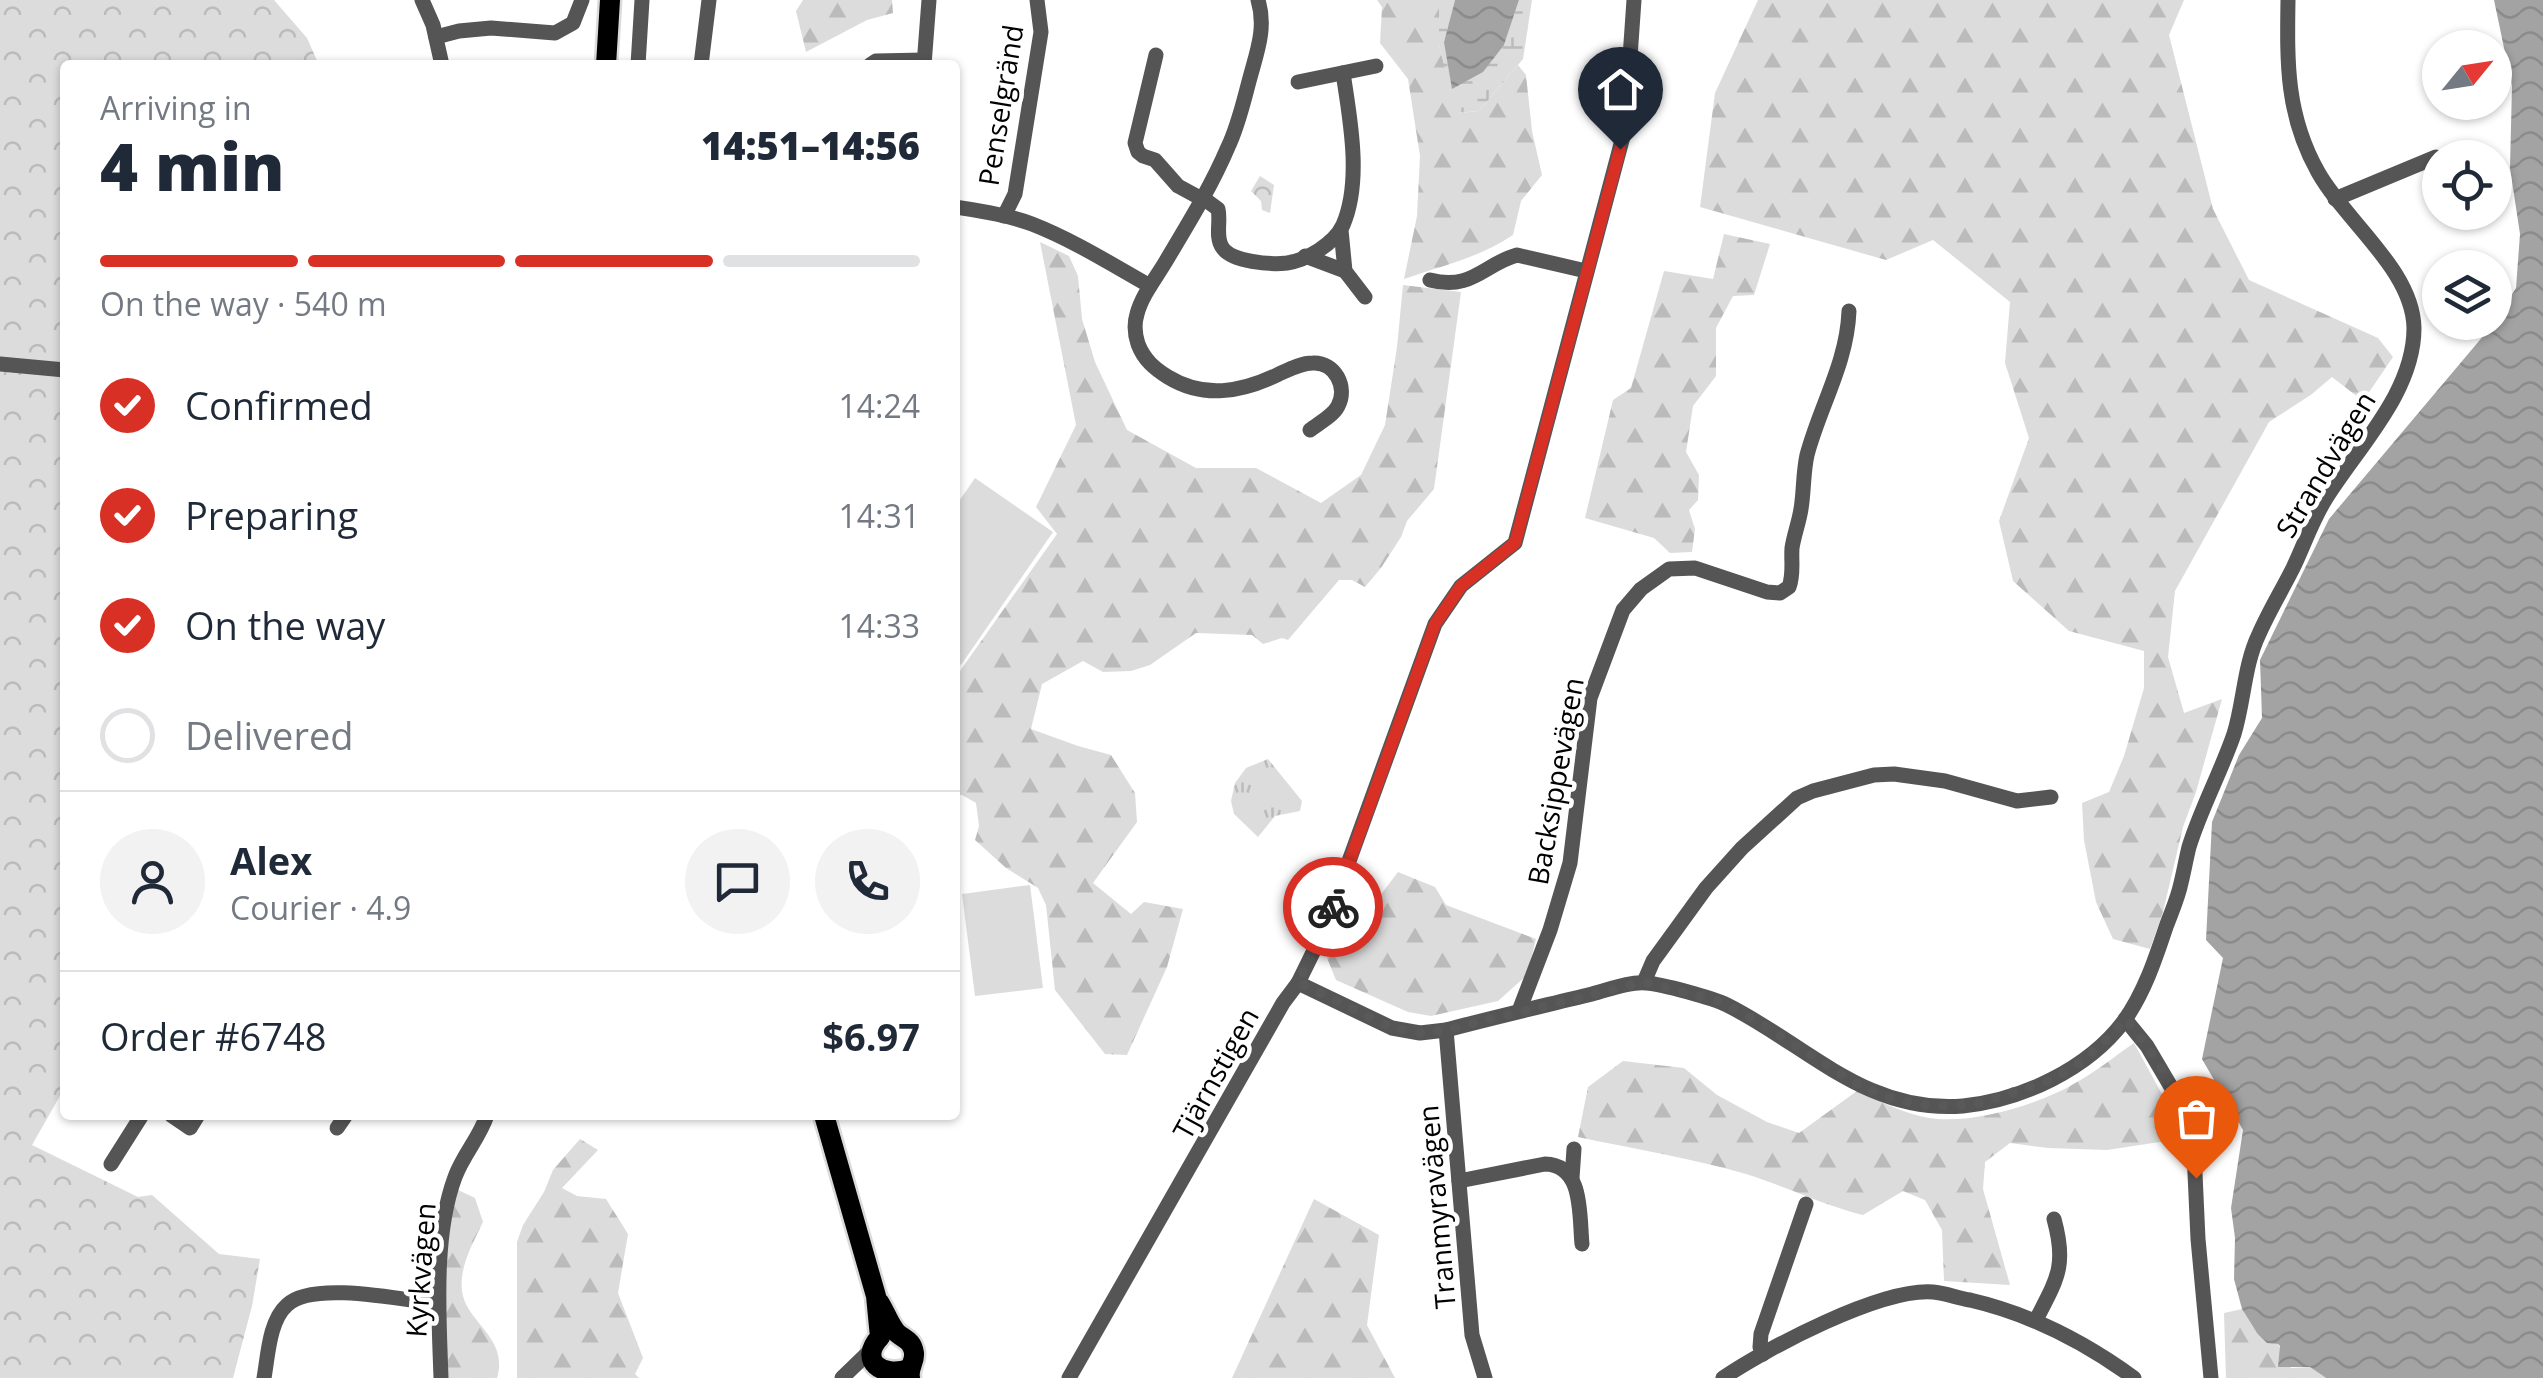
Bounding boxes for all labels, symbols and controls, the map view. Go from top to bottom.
street label: Penselgränd [969,22,1031,188]
north arrow [2422,30,2512,120]
map controls [2422,30,2512,340]
pin [1578,47,1663,150]
icon: home [1593,62,1648,117]
text: Arriving in [100,86,252,129]
text: 14:51–14:56 [701,119,920,171]
text: 4 min [100,122,285,210]
button: locate [2422,140,2512,230]
button: layers [2422,250,2512,340]
text: On the way · 540 m [100,282,387,325]
icon: check [100,378,155,433]
text: Confirmed [185,379,373,431]
text: 14:24 [838,384,920,427]
street label: Strandvägen [2266,384,2384,544]
icon: check [100,488,155,543]
text: Preparing [185,489,358,541]
text: 14:31 [838,494,920,537]
icon: check [100,598,155,653]
text: On the way [185,599,385,651]
text: 14:33 [838,604,920,647]
street label: Backsippevägen [1518,674,1592,888]
text: Delivered [185,709,354,761]
button: person [100,829,205,934]
button: chat [685,829,790,934]
button: phone [815,829,920,934]
text: Alex [230,834,312,886]
courier [1283,857,1383,957]
icon: bike [1306,880,1361,935]
text: Courier · 4.9 [230,886,411,929]
street label: Tjärnstigen [1163,1000,1267,1146]
text: Order #6748 [100,1010,327,1062]
text: $6.97 [822,1010,920,1062]
pin [2154,1076,2239,1179]
icon: bag [2169,1091,2224,1146]
street label: Tranmyravägen [1408,1104,1464,1310]
street label: Kyrkvägen [396,1201,444,1339]

